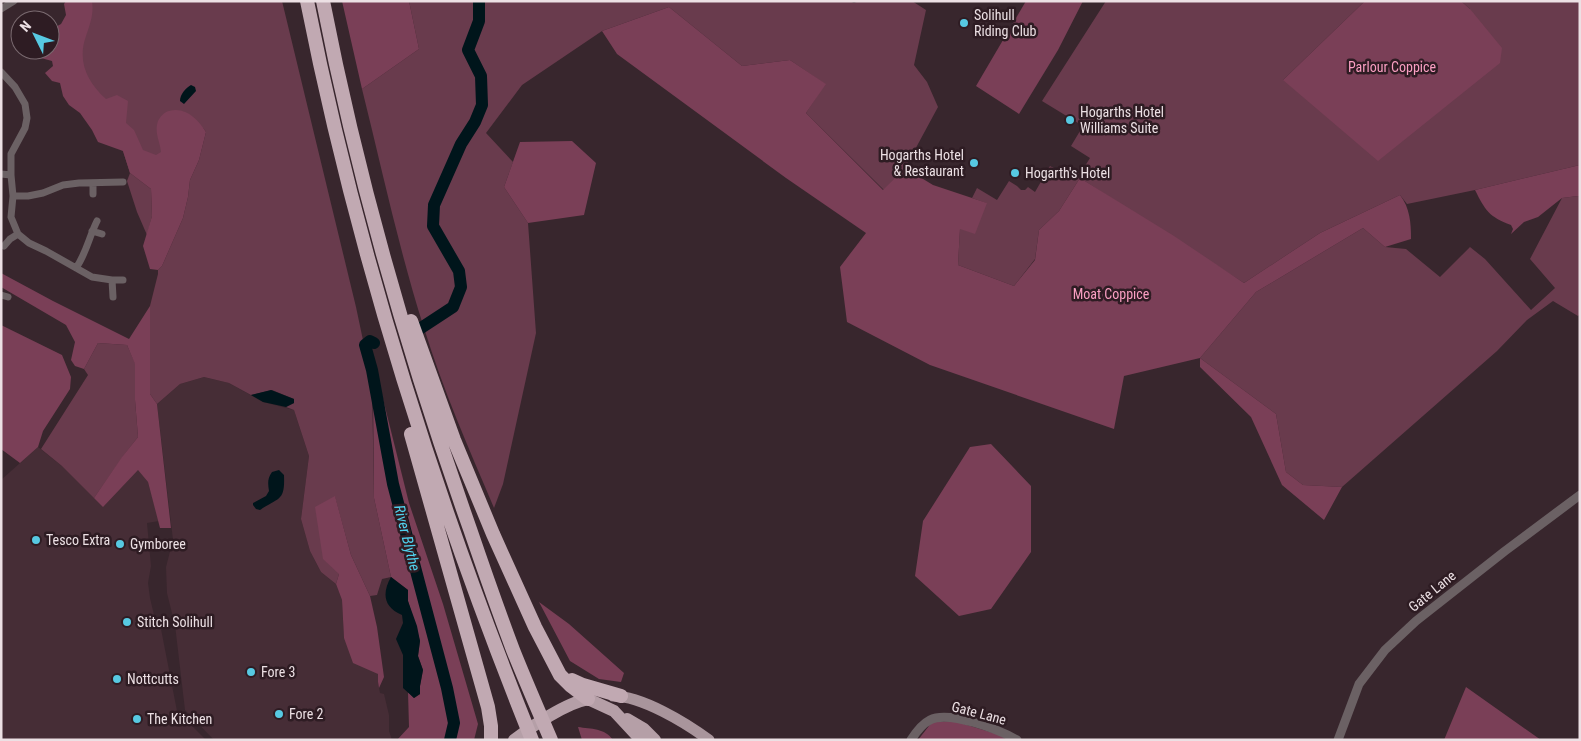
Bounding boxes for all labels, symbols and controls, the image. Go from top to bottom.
place label: Solihull Riding Club [974,7,1037,39]
north arrow [10,10,60,60]
marker: Solihull Riding Club [958,17,970,29]
text: N [17,18,34,35]
park label: Parlour Coppice [1348,59,1437,75]
place label: Hogarths Hotel Williams Suite [1080,104,1164,136]
marker: Hogarths Hotel Williams Suite [1064,114,1076,126]
place label: Hogarths Hotel & Restaurant [880,147,964,179]
marker: Hogarths Hotel & Restaurant [968,157,980,169]
place label: Hogarth's Hotel [1025,165,1110,181]
marker: Hogarth's Hotel [1009,167,1021,179]
park label: Moat Coppice [1073,286,1150,302]
water label: River Blythe [390,503,424,573]
place label: Tesco Extra [46,532,110,548]
marker: Tesco Extra [30,534,42,546]
place label: Gymboree [130,536,186,552]
marker: Gymboree [114,538,126,550]
street label: Gate Lane [1405,567,1459,615]
place label: Stitch Solihull [137,614,213,630]
marker: Stitch Solihull [121,616,133,628]
place label: Fore 3 [261,664,295,680]
marker: Fore 3 [245,666,257,678]
place label: Nottcutts [127,671,179,687]
marker: Nottcutts [111,673,123,685]
street label: Gate Lane [950,698,1008,728]
place label: Fore 2 [289,706,324,722]
marker: Fore 2 [273,708,285,720]
place label: The Kitchen [147,711,212,727]
marker: The Kitchen [131,713,143,725]

